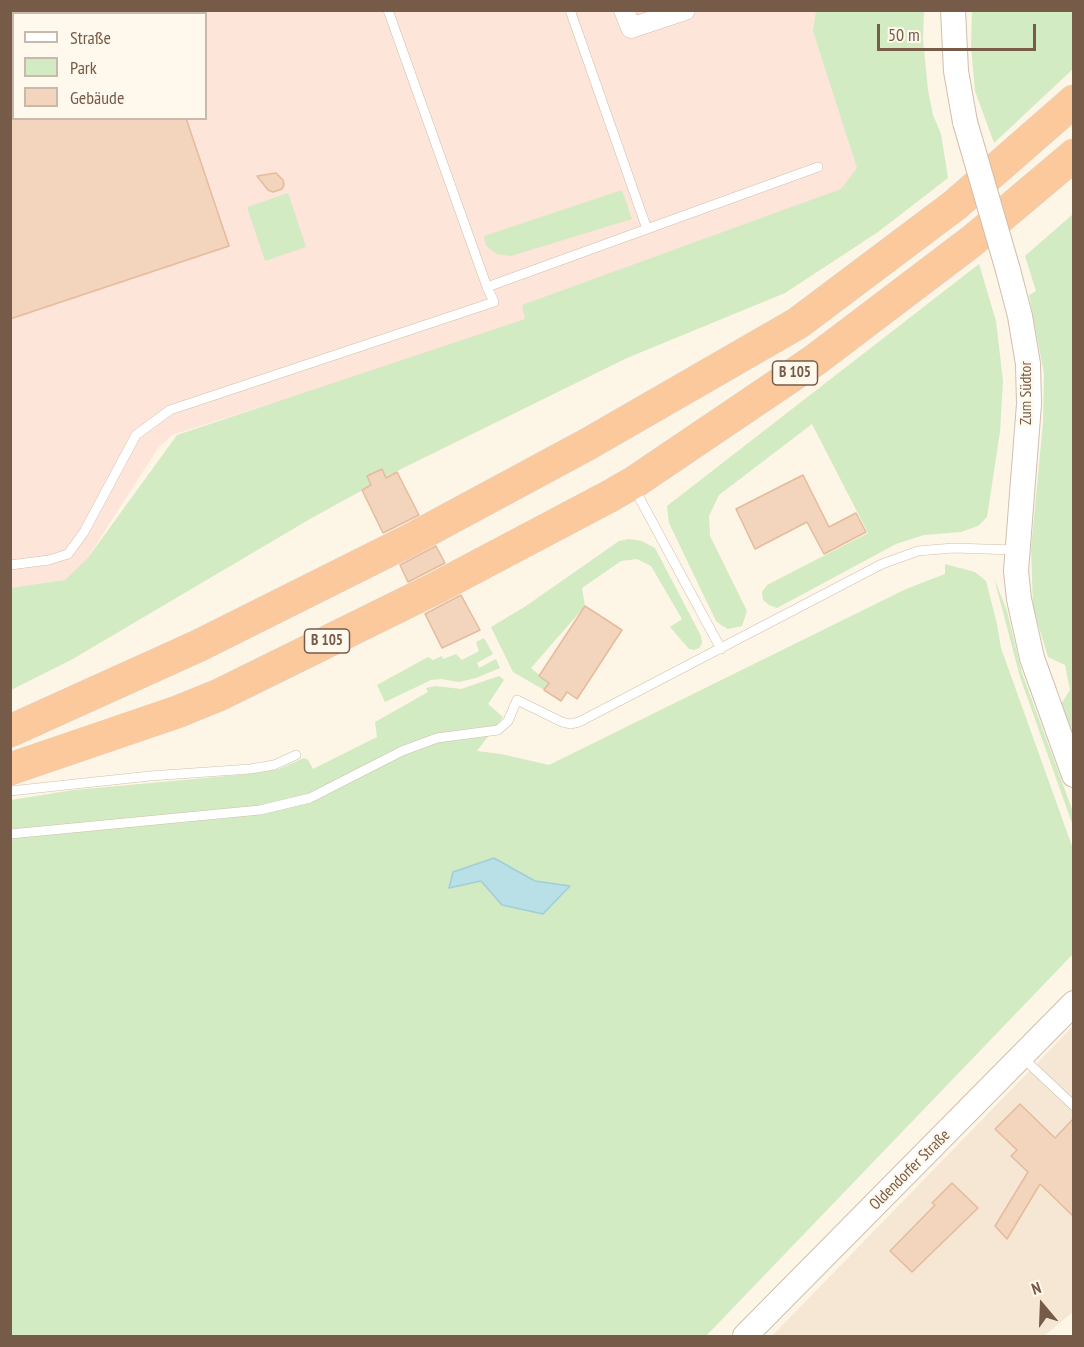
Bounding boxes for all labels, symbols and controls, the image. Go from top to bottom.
legend [12,12,207,120]
scale bar [880,12,1039,50]
text: 50 m [888,23,920,46]
text: Straße [70,26,111,49]
text: Park [70,56,97,79]
text: Gebäude [70,86,124,109]
road number: B 105 [772,361,818,385]
street label: Zum Südtor [1016,361,1036,425]
road number: B 105 [304,629,350,653]
street label: Oldendorfer Straße [866,1126,954,1214]
north arrow [1012,1275,1072,1335]
text: N [1029,1277,1043,1299]

